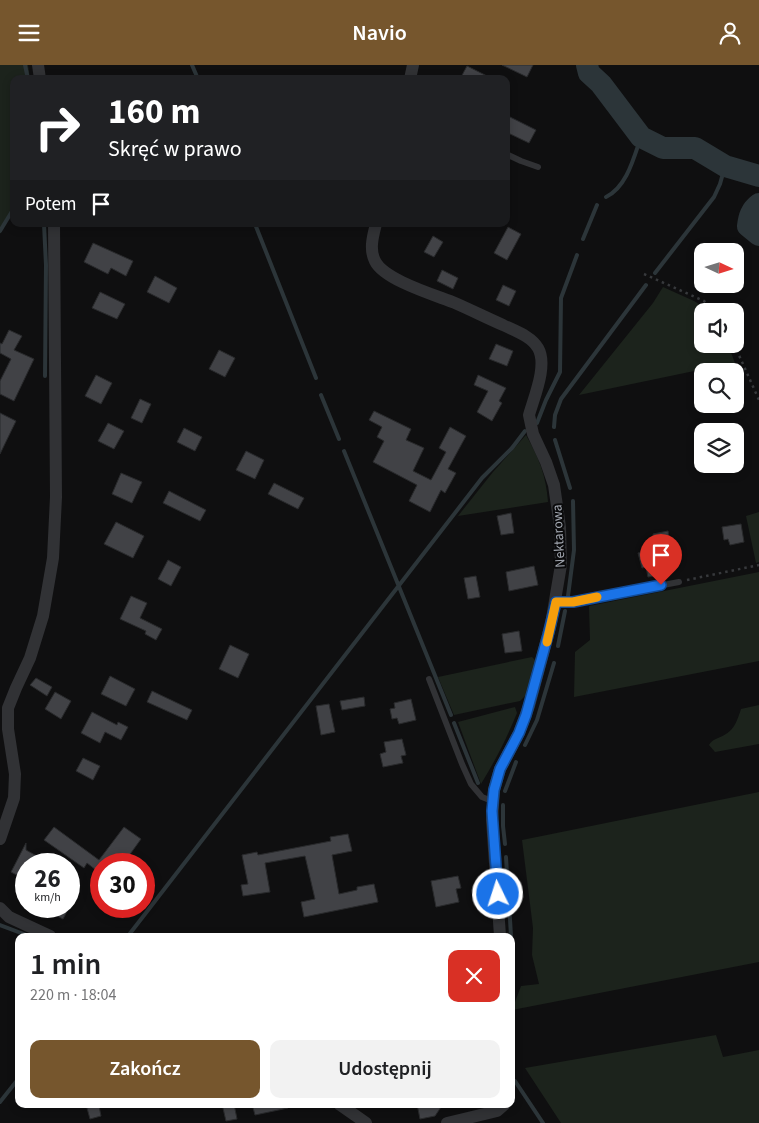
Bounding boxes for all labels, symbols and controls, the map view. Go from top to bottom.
text: Navio [352,17,407,49]
icon: menu [15,19,43,47]
icon: person [716,19,744,47]
text: 160 m [108,87,200,137]
icon: right [25,95,90,160]
text: Skręć w prawo [108,133,242,165]
icon: arrive [87,190,115,218]
text: Potem [25,191,77,218]
north arrow [694,243,744,293]
map controls [694,243,744,473]
button: sound [694,303,744,353]
button: search [694,363,744,413]
button: layers [694,423,744,473]
street label: Nektarowa [547,504,571,568]
pin [640,534,682,585]
icon: arrive [647,541,675,569]
speed limit sign: 30 [90,853,155,918]
text: 26 [34,861,61,897]
position arrow [471,867,523,919]
text: km/h [34,889,61,906]
text: 1 min [30,943,101,986]
button: close [448,950,500,1002]
text: 220 m · 18:04 [30,984,117,1006]
button: Zakończ [30,1040,260,1098]
button: Udostępnij [270,1040,500,1098]

